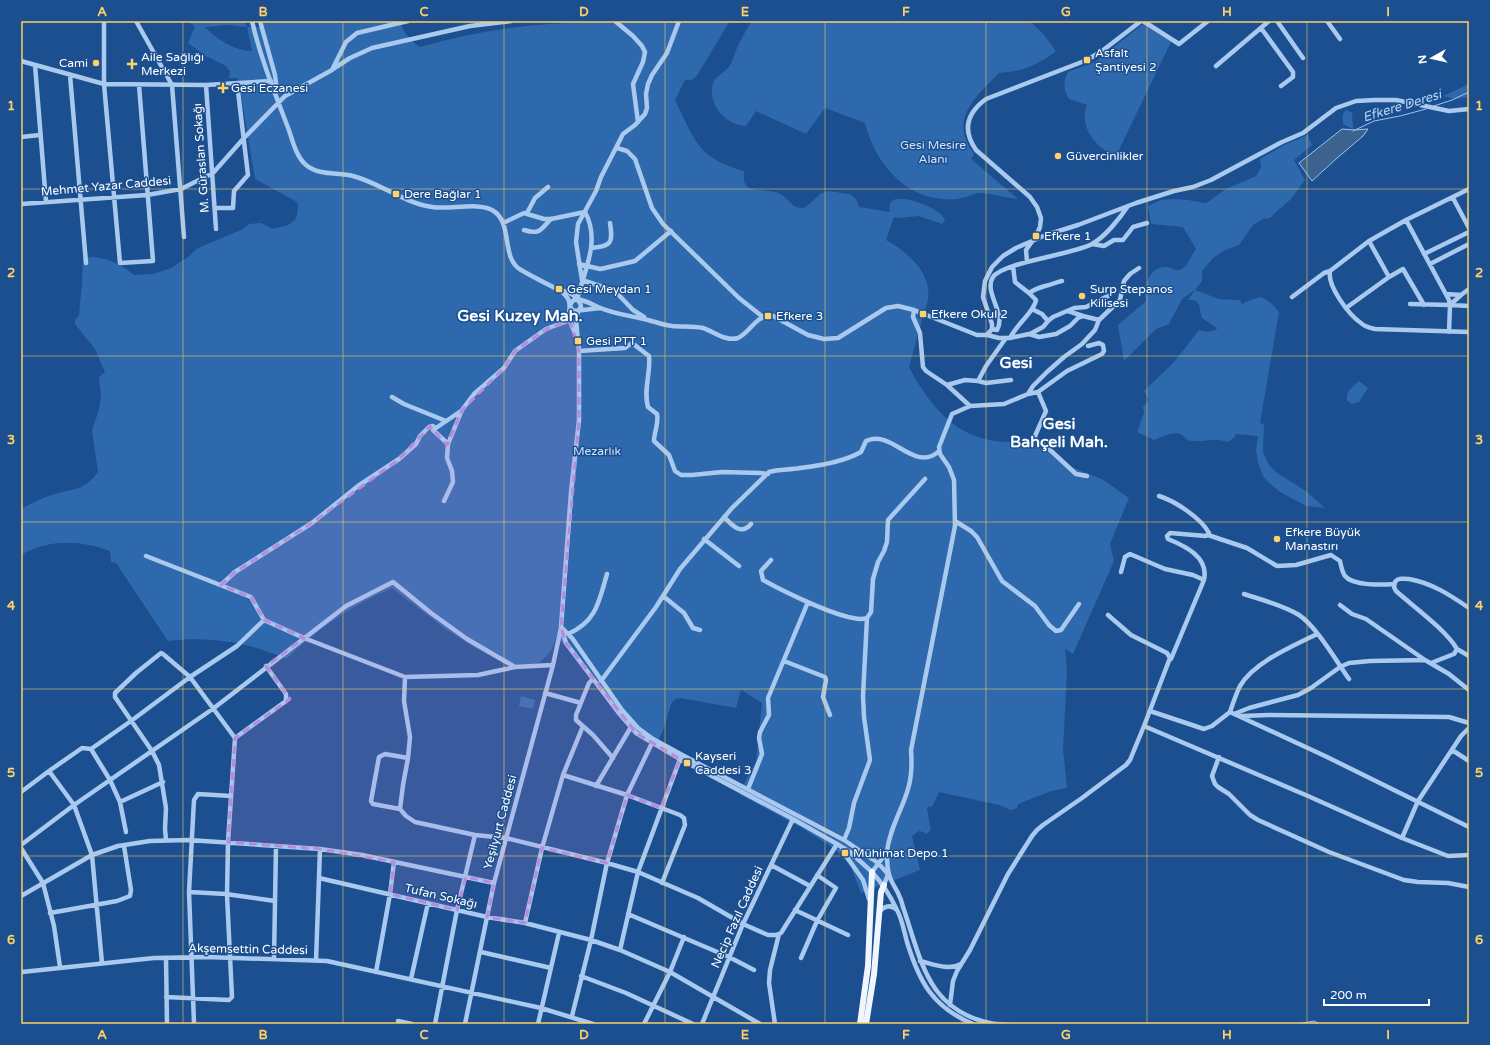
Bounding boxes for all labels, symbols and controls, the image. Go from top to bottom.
text: A [97,4,107,20]
text: B [258,4,268,20]
text: C [419,4,429,20]
text: D [579,4,589,20]
text: E [741,4,749,20]
text: F [902,4,910,20]
text: G [1061,4,1071,20]
text: H [1222,4,1232,20]
text: I [1386,4,1390,20]
north arrow [1412,38,1452,78]
place label: Asfalt Şantiyesi 2 [1095,46,1156,74]
place label: Aile Sağlığı Merkezi [141,50,204,78]
text: N [1416,54,1430,65]
marker: Asfalt Şantiyesi 2 [1082,55,1092,65]
place label: Cami [59,56,88,70]
marker: Cami [91,58,101,68]
marker: Aile Sağlığı Merkezi [126,58,138,70]
place label: Gesi Eczanesi [231,81,308,95]
marker: Gesi Eczanesi [218,83,228,93]
water label: Efkere Deresi [1361,86,1445,126]
text: 1 [7,98,15,114]
text: 1 [1475,98,1483,114]
street label: M. Güraslan Sokağı [190,103,212,213]
park label: Gesi Mesire Alanı [900,138,966,166]
place label: Güvercinlikler [1066,149,1144,163]
marker: Güvercinlikler [1053,151,1063,161]
street label: Mehmet Yazar Caddesi [40,173,172,199]
place label: Dere Bağlar 1 [404,187,482,201]
marker: Dere Bağlar 1 [391,189,401,199]
place label: Efkere 1 [1044,229,1091,243]
marker: Efkere 1 [1031,231,1041,241]
text: 2 [7,265,15,281]
text: 2 [1475,265,1483,281]
place label: Gesi Meydan 1 [567,282,652,296]
place label: Surp Stepanos Kilisesi [1090,282,1173,310]
marker: Gesi Meydan 1 [554,284,564,294]
marker: Surp Stepanos Kilisesi [1077,291,1087,301]
district label: Gesi Kuzey Mah. [457,306,583,326]
place label: Efkere Okul 2 [931,307,1008,321]
place label: Efkere 3 [776,309,823,323]
marker: Efkere Okul 2 [918,309,928,319]
marker: Efkere 3 [763,311,773,321]
place label: Gesi PTT 1 [586,334,647,348]
marker: Gesi PTT 1 [573,336,583,346]
district label: Gesi [1000,353,1032,373]
district label: Gesi Bahçeli Mah. [1010,414,1108,452]
text: 3 [7,432,15,448]
text: 3 [1475,432,1483,448]
park label: Mezarlık [573,444,621,458]
place label: Efkere Büyük Manastırı [1285,525,1361,553]
marker: Efkere Büyük Manastırı [1272,534,1282,544]
text: 4 [7,598,16,614]
text: 4 [1475,598,1484,614]
place label: Kayseri Caddesi 3 [695,749,751,777]
marker: Kayseri Caddesi 3 [682,758,692,768]
text: 5 [7,765,15,781]
text: 5 [1475,765,1483,781]
street label: Yeşilyurt Caddesi [481,773,519,871]
place label: Mühimat Depo 1 [853,846,948,860]
marker: Mühimat Depo 1 [840,848,850,858]
street label: Necip Fazıl Caddesi [708,864,766,970]
street label: Tufan Sokağı [403,881,479,911]
text: 6 [7,932,15,948]
text: 6 [1475,932,1483,948]
street label: Akşemsettin Caddesi [188,941,308,957]
scale bar [1324,981,1429,1007]
text: 200 m [1330,988,1367,1002]
text: A [97,1027,107,1043]
text: B [258,1027,268,1043]
text: C [419,1027,429,1043]
text: D [579,1027,589,1043]
text: E [741,1027,749,1043]
text: F [902,1027,910,1043]
text: G [1061,1027,1071,1043]
text: H [1222,1027,1232,1043]
text: I [1386,1027,1390,1043]

